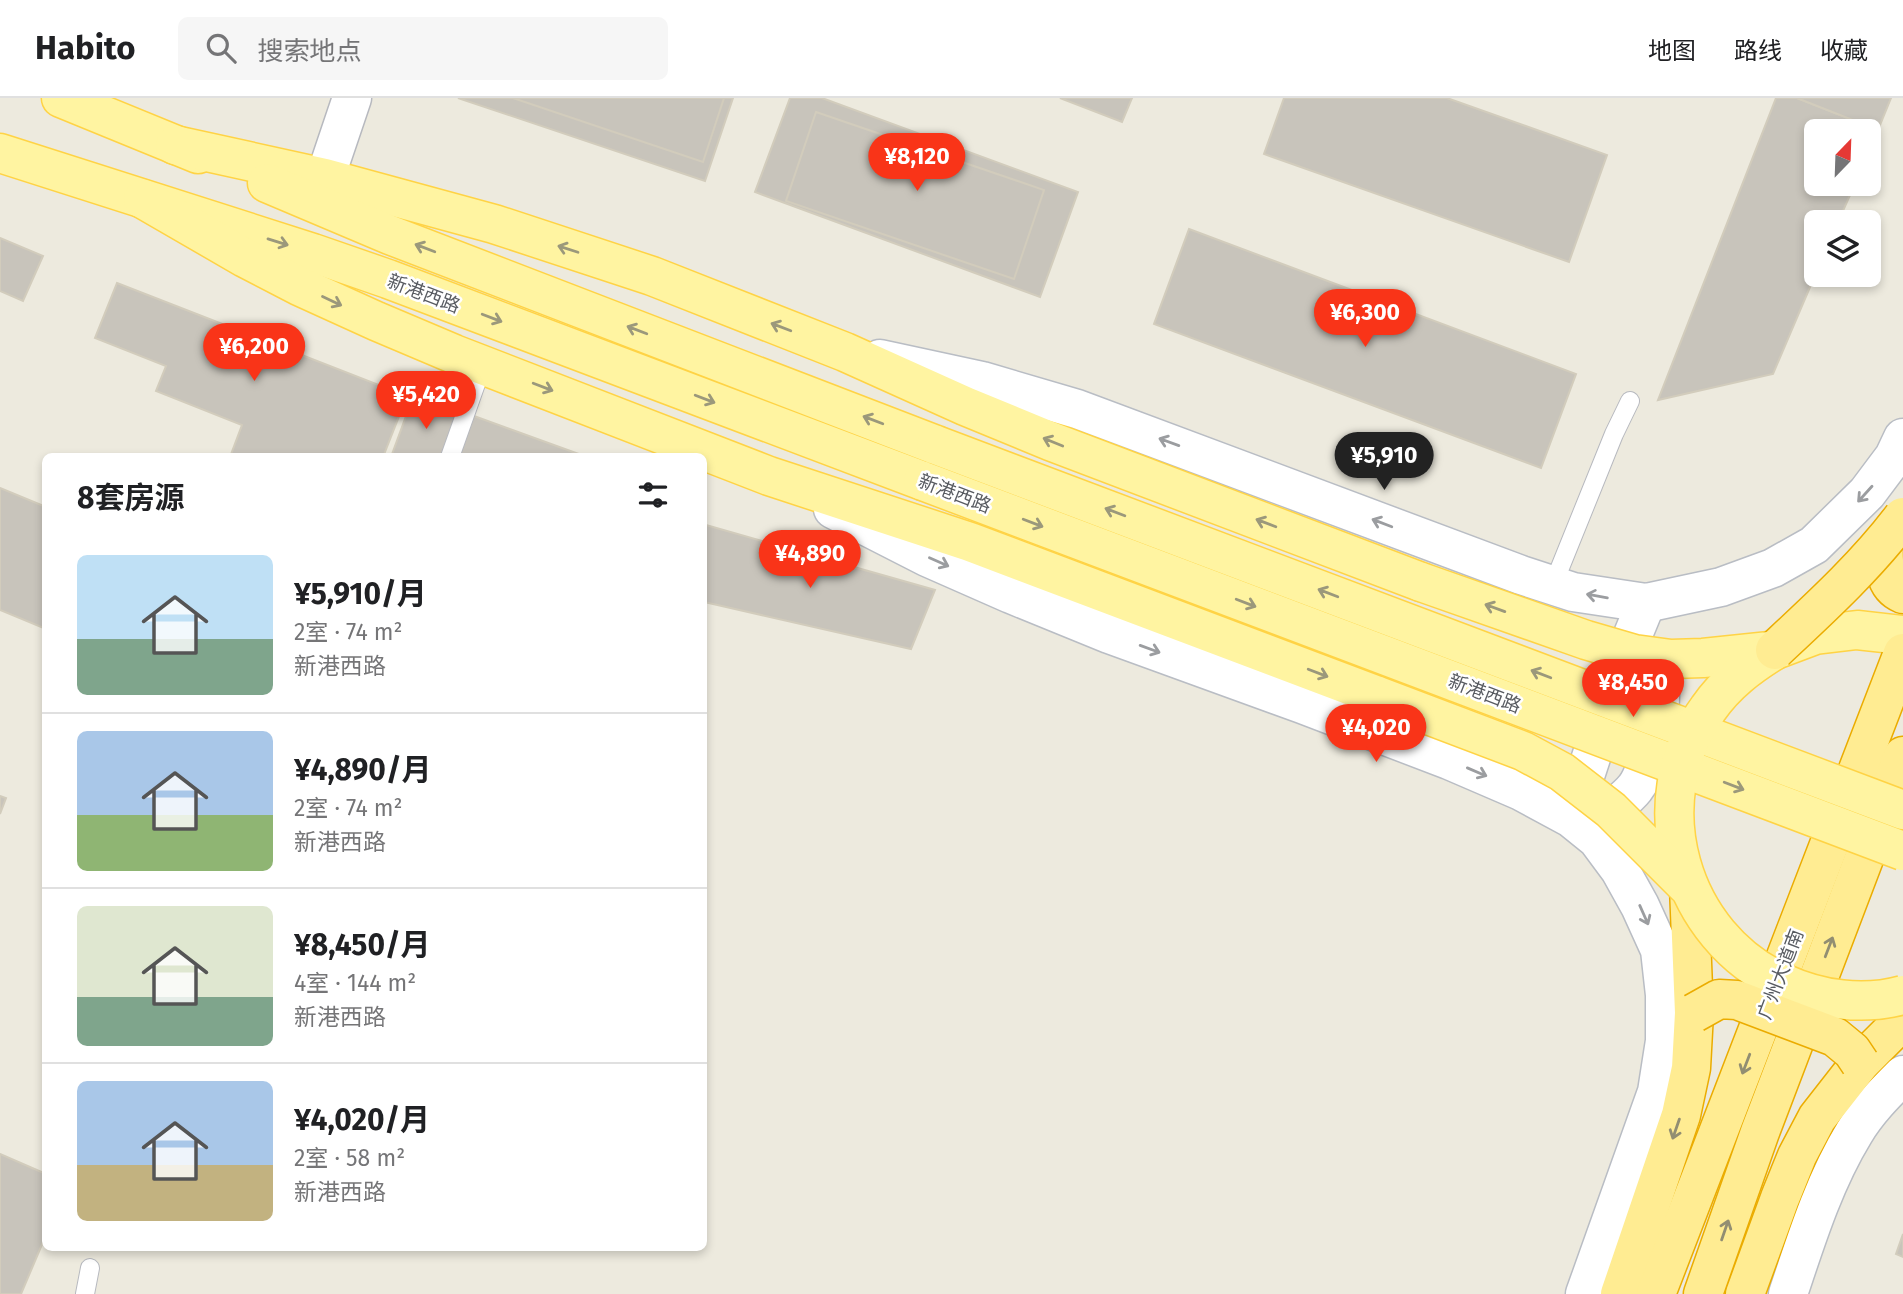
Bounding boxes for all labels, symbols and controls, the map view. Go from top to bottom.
search box [178,17,668,80]
text: Habito [35,28,136,68]
icon: search [202,29,240,67]
text: 搜索地点 [258,36,362,67]
text: 地图 [1648,37,1696,65]
text: 路线 [1734,37,1782,65]
text: 收藏 [1820,37,1868,65]
north arrow [1804,119,1881,196]
map controls [1804,119,1881,287]
pin: ¥8,120 [860,134,974,193]
text: ¥8,120 [884,142,950,170]
button: layers [1804,210,1881,287]
one-way arrow [267,236,289,249]
one-way arrow [415,241,436,254]
one-way arrow [557,241,579,254]
street label: 新港西路 [384,269,463,318]
pin: ¥6,300 [1308,289,1422,349]
one-way arrow [321,295,342,309]
text: ¥6,300 [1330,298,1400,326]
one-way arrow [481,313,503,326]
one-way arrow [771,319,793,332]
one-way arrow [627,323,649,335]
pin: ¥6,200 [197,324,311,383]
text: ¥6,200 [219,332,289,360]
pin: ¥5,420 [369,372,483,431]
text: ¥5,420 [392,380,460,408]
one-way arrow [531,382,553,395]
one-way arrow [694,393,715,406]
one-way arrow [862,413,884,426]
pin: ¥5,910 [1327,432,1441,492]
one-way arrow [1043,434,1065,447]
one-way arrow [1158,435,1180,448]
text: ¥5,910 [1351,441,1417,469]
street label: 新港西路 [915,469,994,518]
icon: filters [634,476,672,514]
text: 8套房源 [77,480,184,516]
one-way arrow [1857,485,1873,503]
one-way arrow [1105,505,1127,518]
one-way arrow [1371,515,1393,528]
one-way arrow [1255,516,1277,529]
one-way arrow [1022,517,1044,530]
pin: ¥4,890 [753,531,867,590]
text: ¥4,890 [775,539,845,567]
one-way arrow [928,556,949,569]
text: ¥5,910/月 [294,576,427,612]
icon: home [133,583,217,667]
one-way arrow [1318,586,1340,598]
one-way arrow [1586,589,1609,602]
one-way arrow [1235,597,1257,610]
one-way arrow [1484,601,1506,613]
text: 2室 · 74 m² [294,618,403,646]
one-way arrow [1138,643,1160,656]
text: 新港西路 [294,652,386,680]
pin: ¥8,450 [1576,660,1690,719]
one-way arrow [1531,666,1552,679]
one-way arrow [1306,667,1328,680]
text: ¥8,450 [1598,668,1668,696]
street label: 新港西路 [1445,669,1524,718]
pin: ¥4,020 [1319,704,1433,764]
text: ¥4,020 [1341,713,1411,741]
text: ¥4,890/月 [294,752,432,788]
icon: home [133,759,217,843]
one-way arrow [1466,766,1487,779]
one-way arrow [1723,781,1745,794]
text: 2室 · 74 m² [294,794,403,822]
text: 新港西路 [294,828,386,856]
one-way arrow [1638,904,1651,925]
street label: 广州大道南 [1753,926,1808,1023]
text: ¥8,450/月 [294,927,431,963]
icon: home [133,934,217,1018]
one-way arrow [1824,937,1836,959]
text: 4室 · 144 m² [294,969,416,997]
text: 新港西路 [294,1003,386,1031]
one-way arrow [1738,1052,1751,1074]
text: ¥4,020/月 [294,1102,430,1138]
icon: home [133,1109,217,1193]
one-way arrow [1669,1117,1681,1139]
text: 2室 · 58 m² [294,1144,405,1172]
text: 新港西路 [294,1178,386,1206]
one-way arrow [1720,1219,1732,1241]

